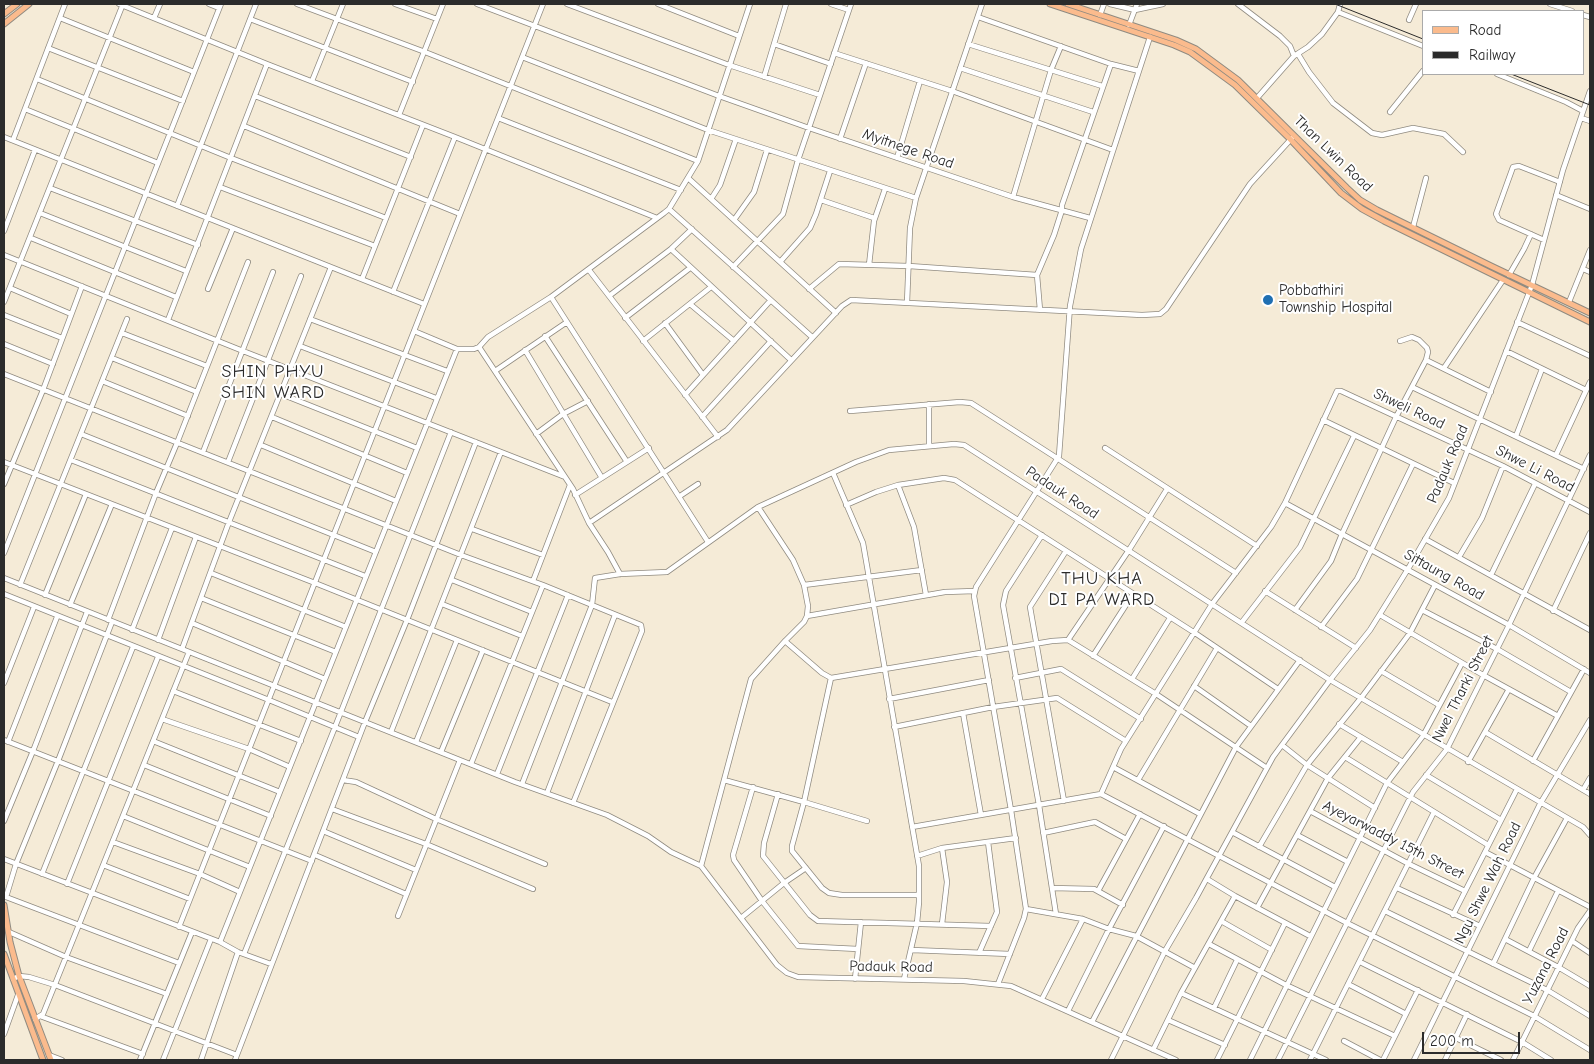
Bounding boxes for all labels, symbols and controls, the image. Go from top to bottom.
legend [1422,10,1584,75]
text: Road [1469,21,1501,39]
text: Railway [1469,46,1515,64]
street label: Than Lwin Road [1290,112,1376,196]
street label: Myitnege Road [860,125,956,173]
place label: Pobbathiri Township Hospital [1279,282,1392,317]
marker: Pobbathiri Township Hospital [1261,293,1275,307]
district label: SHIN PHYU SHIN WARD [220,361,326,404]
street label: Shweli Road [1370,385,1448,433]
street label: Padauk Road [1423,422,1473,506]
street label: Shwe Li Road [1493,441,1577,497]
street label: Padauk Road [1022,463,1102,523]
street label: Sittaung Road [1401,546,1487,604]
district label: THU KHA DI PA WARD [1047,568,1157,610]
street label: Nwel Tharki Street [1428,633,1498,745]
street label: Ayeyarwaddy 15th Street [1319,797,1467,883]
street label: Ngu Shwe Wah Road [1451,819,1525,947]
street label: Yuzana Road [1519,925,1573,1007]
street label: Padauk Road [849,957,933,977]
scale bar [1424,1022,1522,1054]
text: 200 m [1430,1032,1474,1050]

